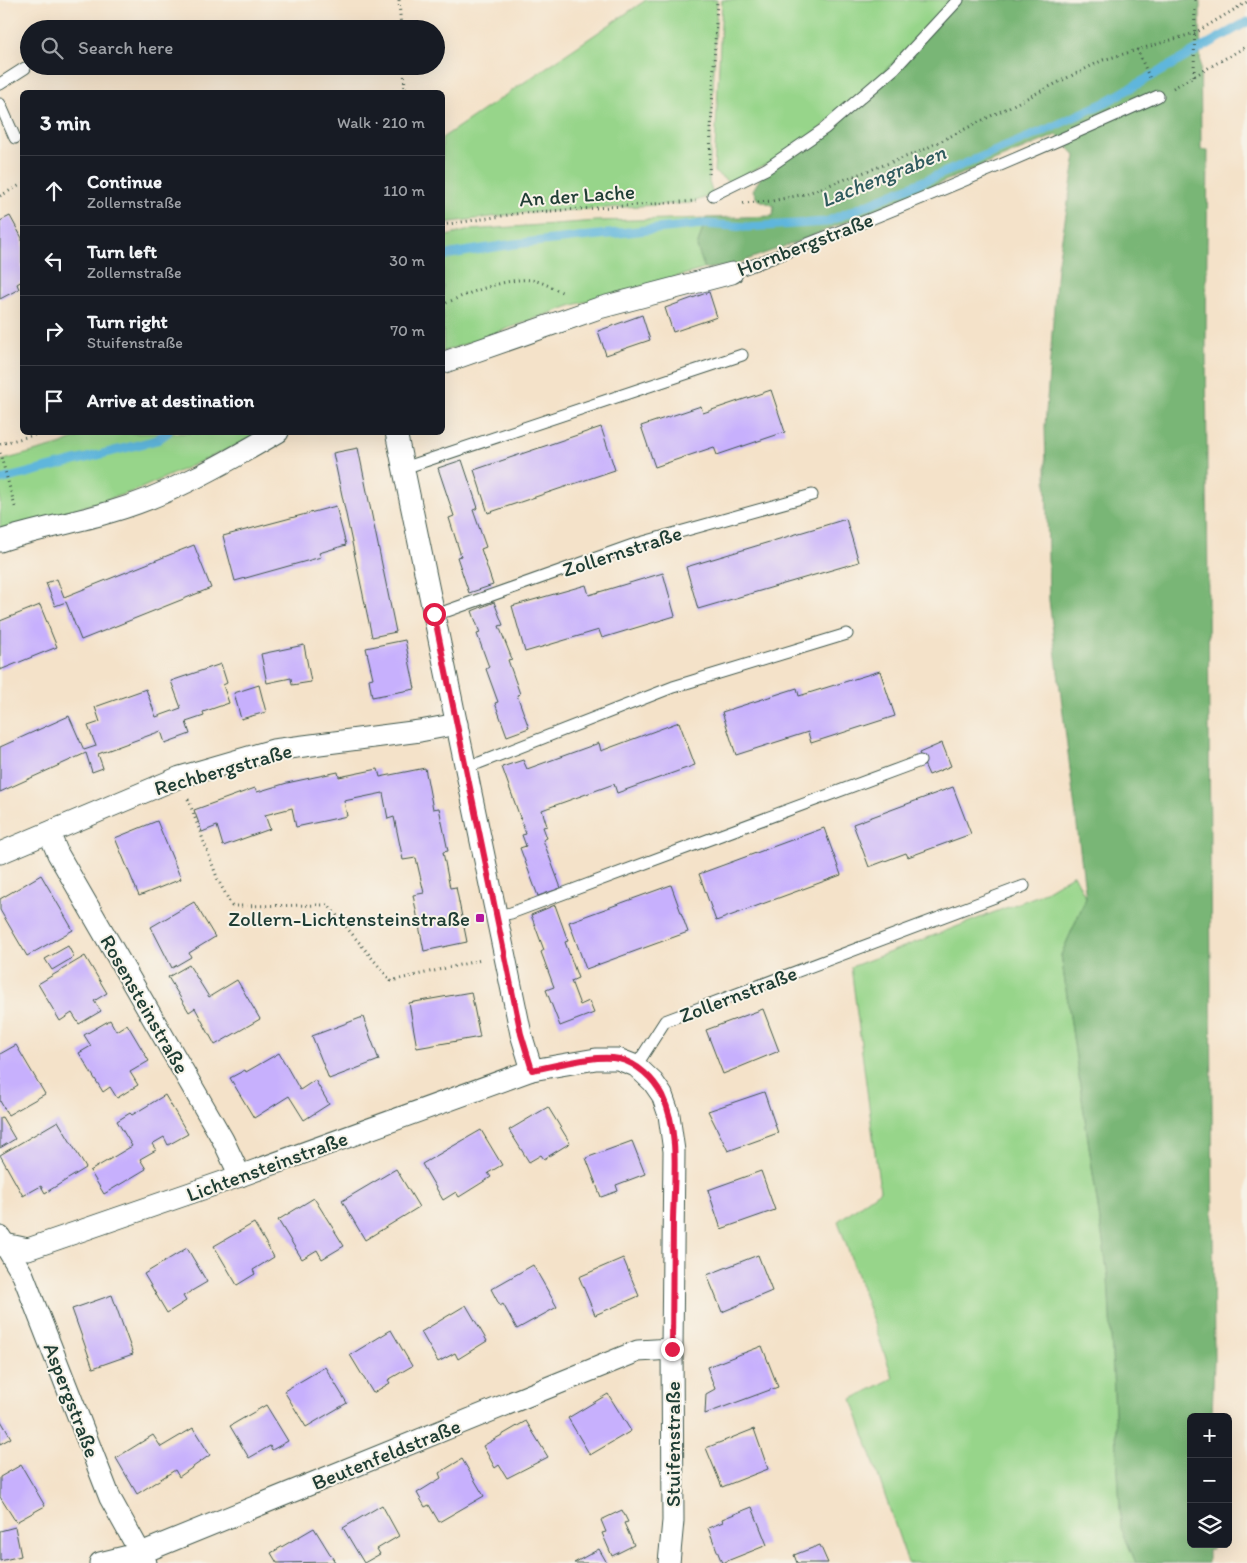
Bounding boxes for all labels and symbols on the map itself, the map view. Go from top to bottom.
water label: Lachengraben [817,138,950,213]
street label: An der Lache [518,178,636,212]
street label: Hornbergstraße [733,207,877,281]
street label: Zollernstraße [559,520,685,582]
route start [423,603,446,626]
street label: Rechbergstraße [151,737,295,801]
place label: Zollern-Lichtensteinstraße [228,906,470,931]
marker: Zollern-Lichtensteinstraße [474,912,486,924]
street label: Rosensteinstraße [95,930,195,1078]
street label: Zollernstraße [676,960,800,1028]
street label: Lichtensteinstraße [183,1125,351,1207]
route end [661,1338,684,1361]
street label: Aspergstraße [39,1339,105,1461]
street label: Stuifenstraße [660,1381,685,1507]
street label: Beutenfeldstraße [308,1413,464,1495]

